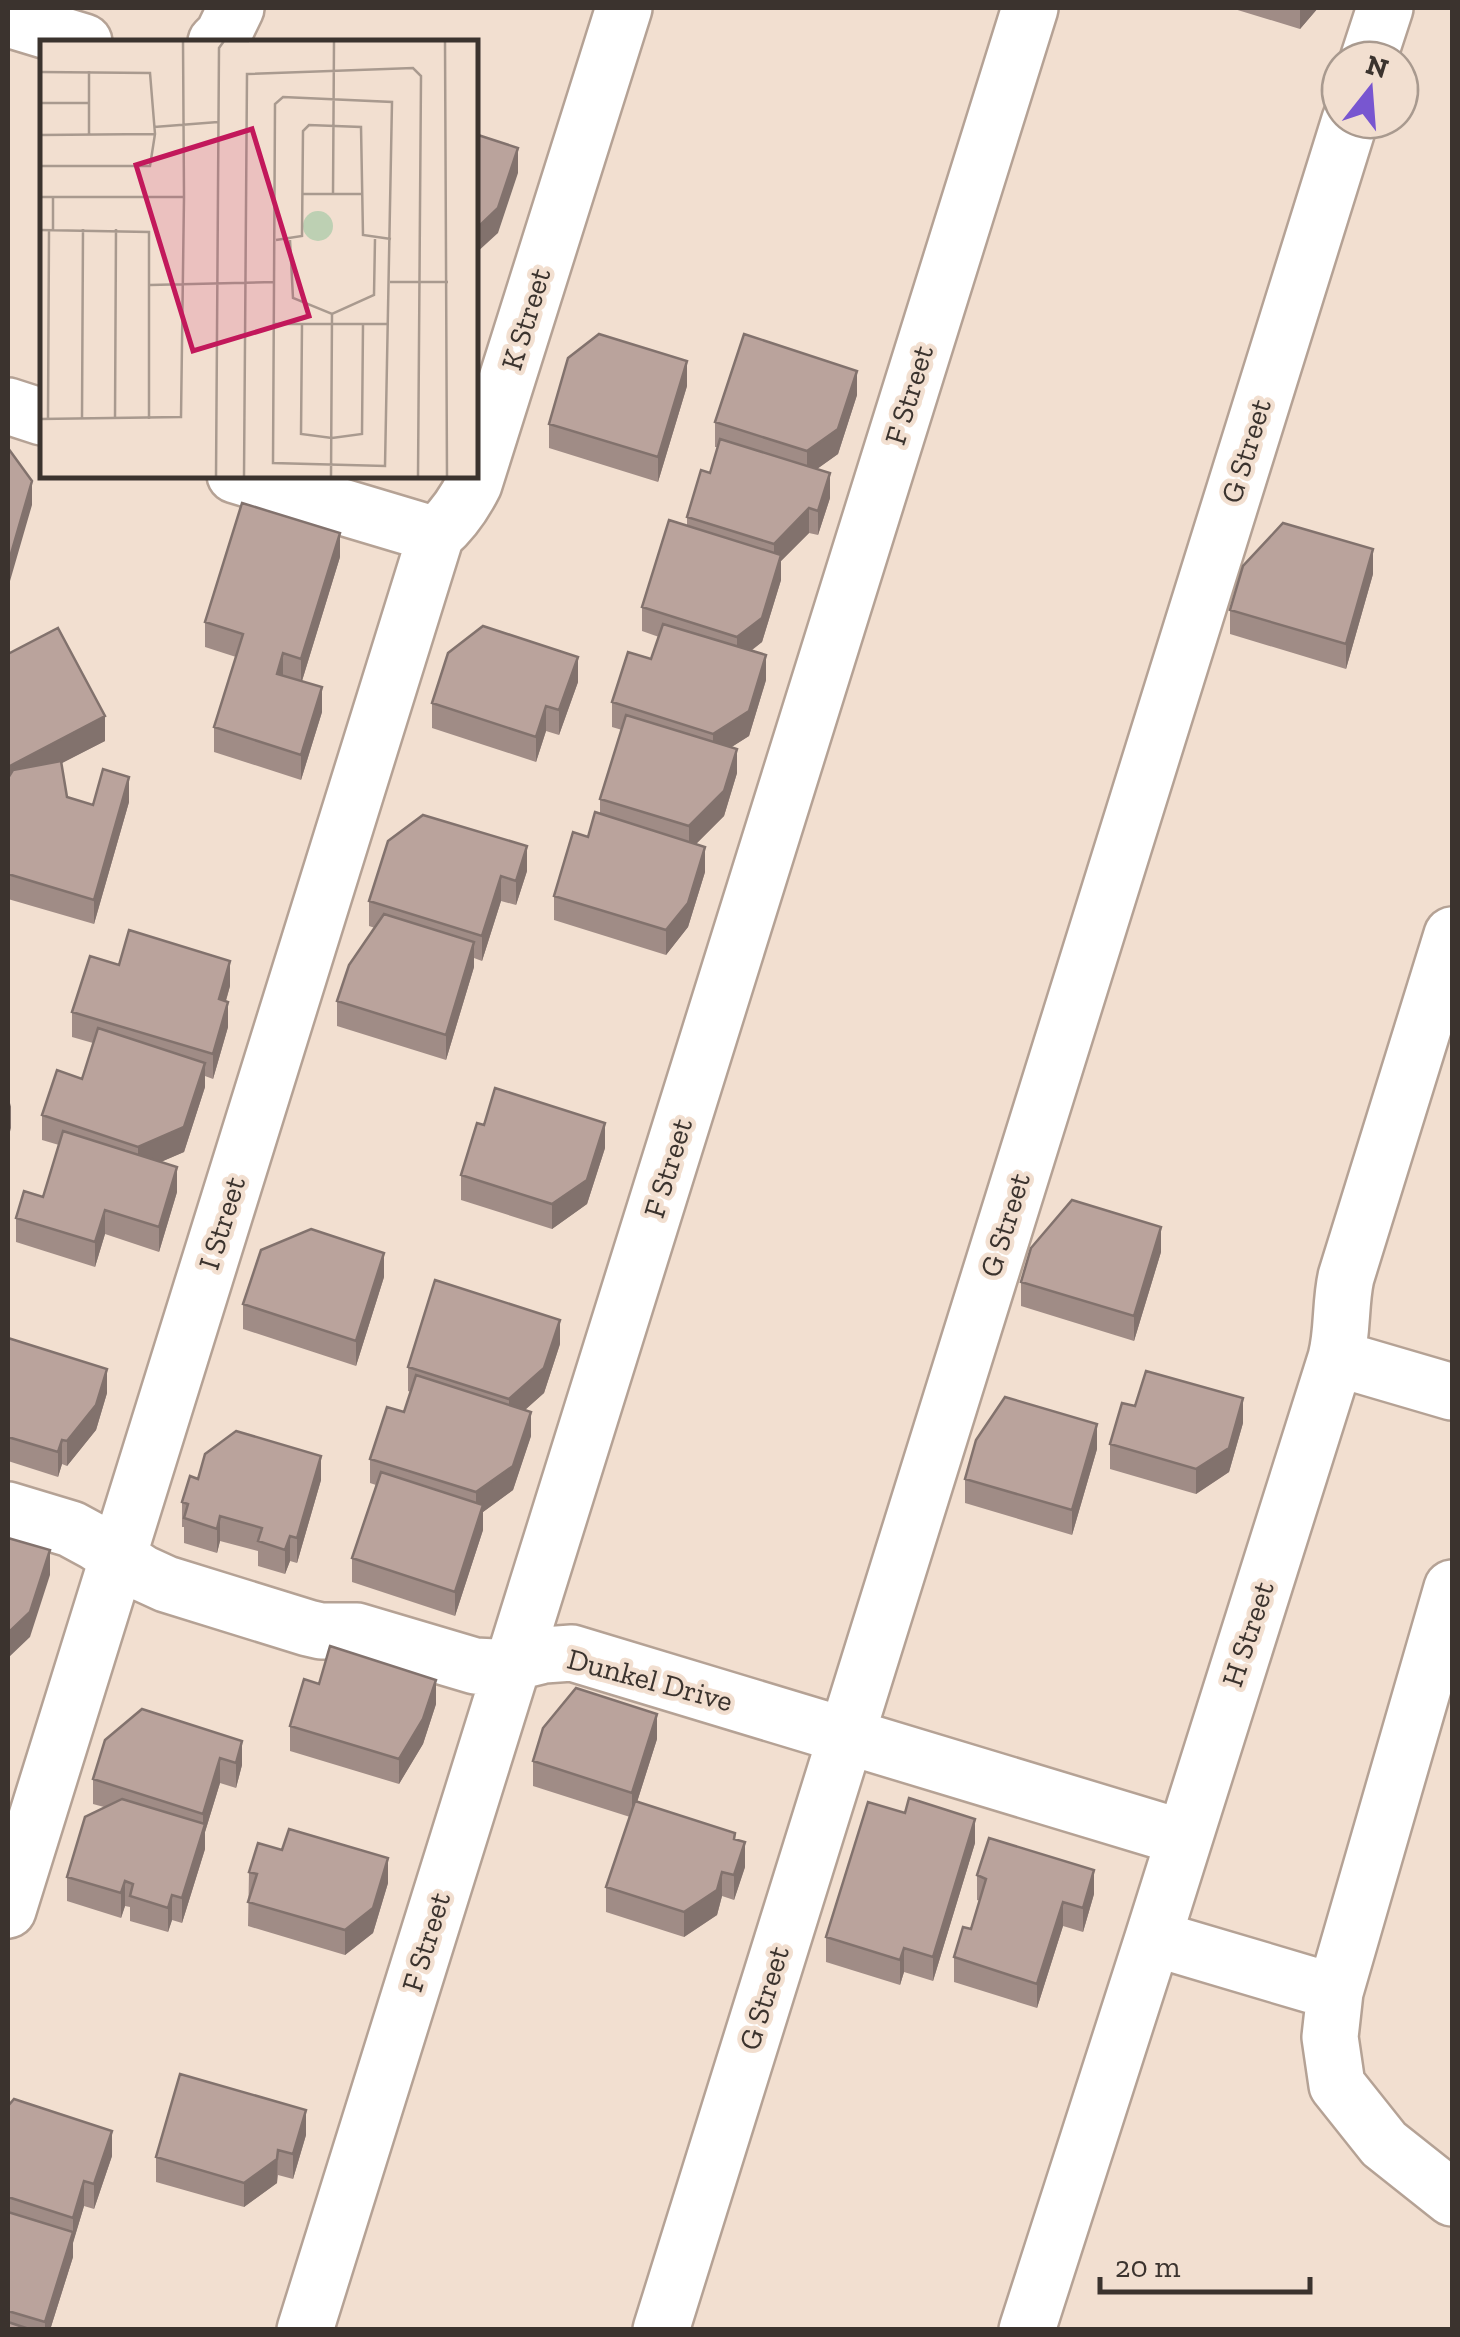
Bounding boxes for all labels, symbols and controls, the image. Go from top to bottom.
inset map [40,40,478,478]
north arrow [1320,40,1420,140]
text: N [1362,48,1392,85]
street label: K Street [493,264,559,374]
street label: F Street [877,341,941,449]
street label: G Street [1213,395,1279,507]
street label: F Street [636,1114,700,1222]
street label: G Street [972,1169,1038,1281]
street label: I Street [191,1172,253,1274]
street label: H Street [1214,1577,1282,1691]
street label: Dunkel Drive [563,1641,737,1719]
street label: F Street [394,1888,458,1996]
street label: G Street [731,1942,797,2054]
scale bar [1100,2232,1310,2294]
text: 20 m [1115,2249,1181,2285]

